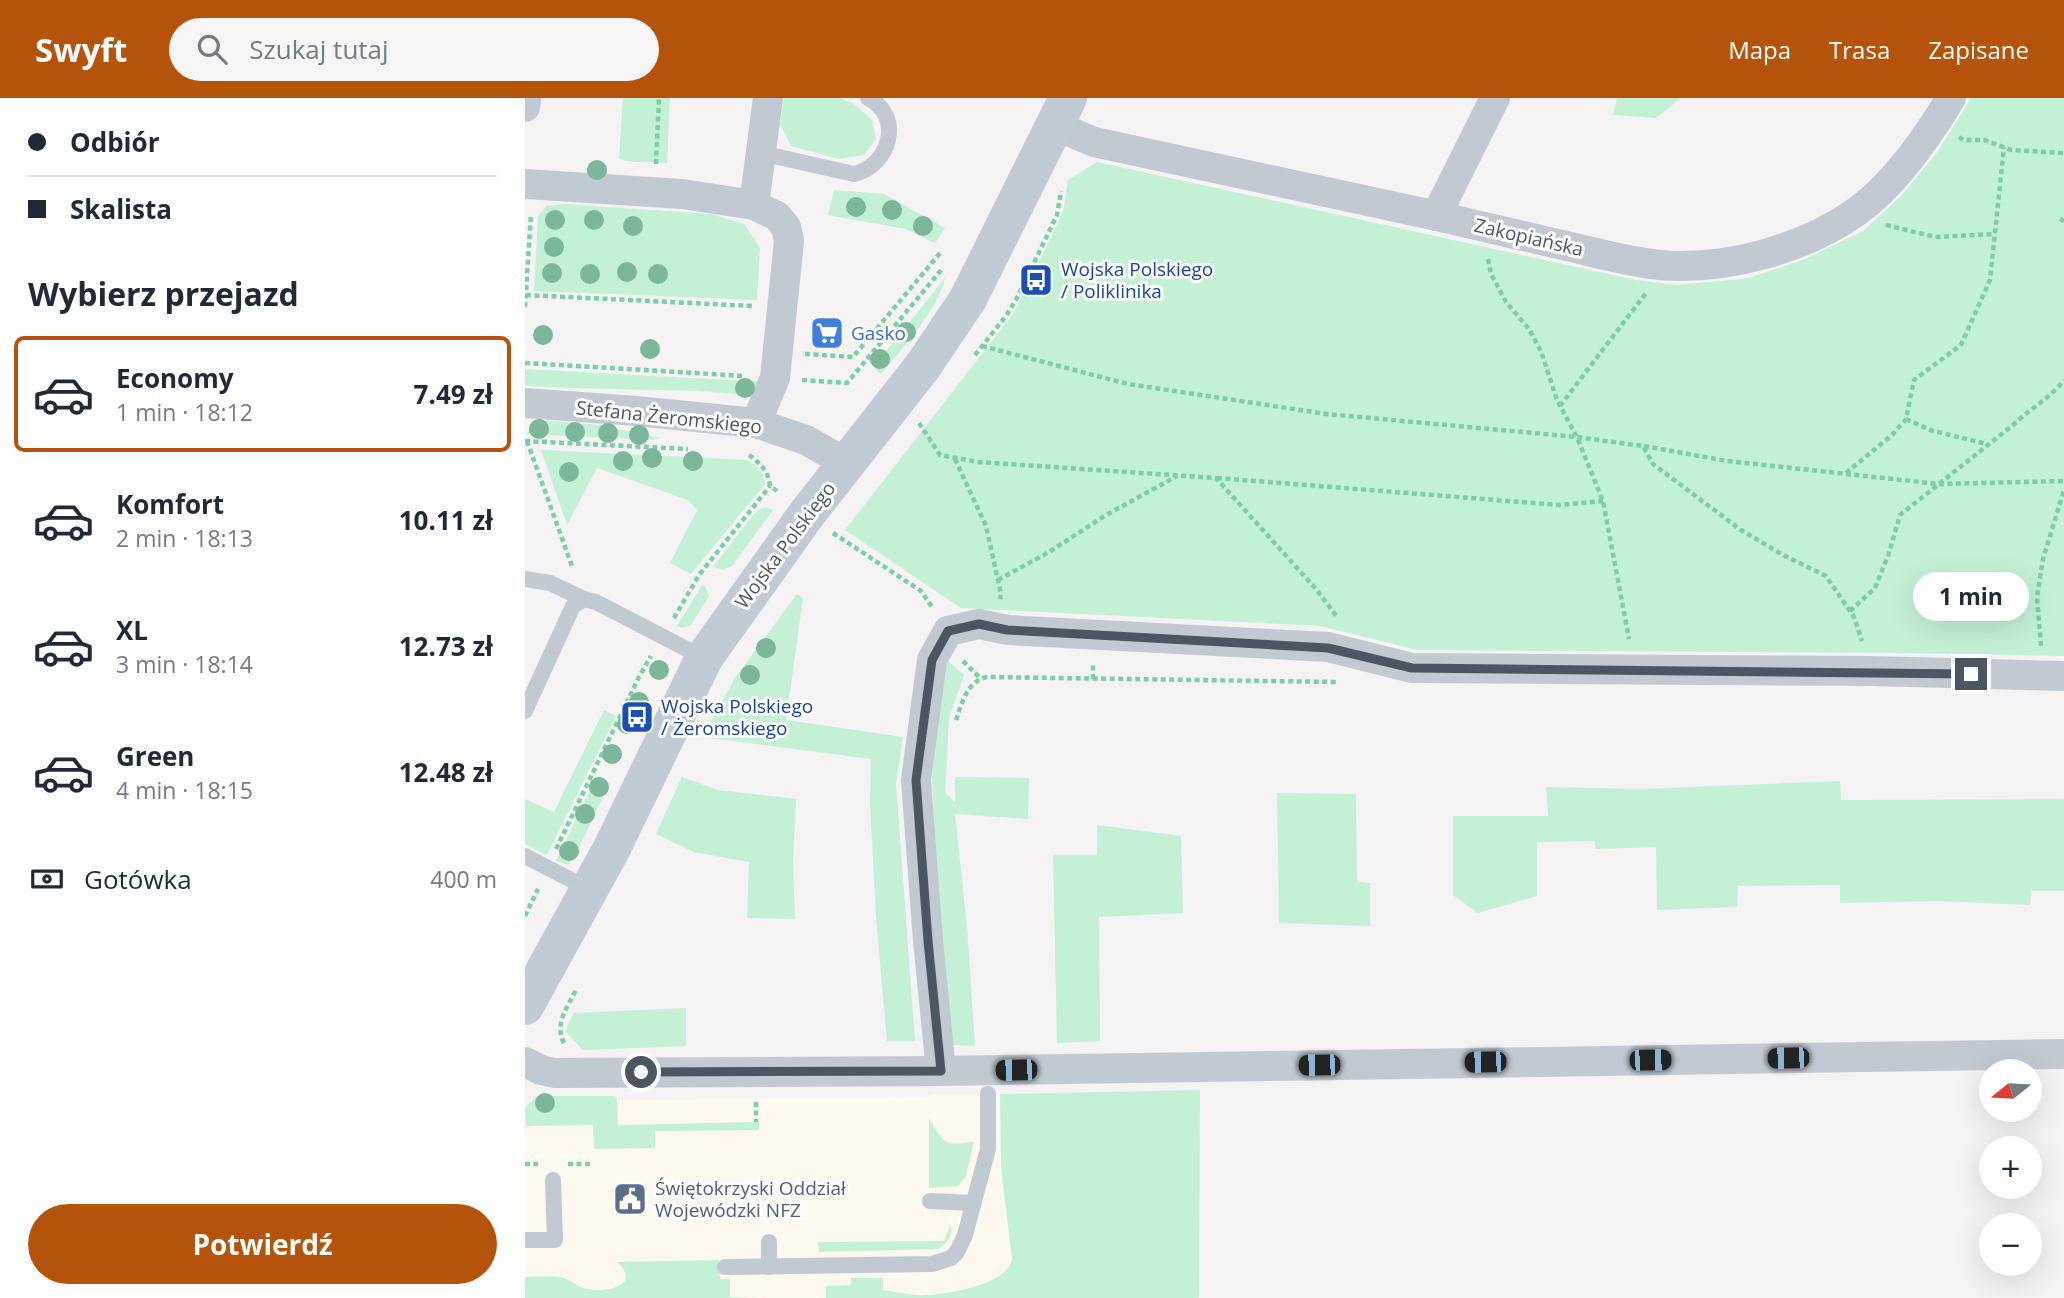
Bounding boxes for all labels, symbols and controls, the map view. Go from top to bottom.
search box [169,18,659,81]
text: Swyft [35,27,127,72]
icon: search [193,30,231,68]
text: Szukaj tutaj [249,31,389,67]
text: Mapa [1728,33,1791,66]
text: Trasa [1829,33,1890,66]
text: Zapisane [1928,33,2029,66]
text: Odbiór [70,124,159,160]
text: Skalista [70,191,172,227]
street label: Zakopiańska [1472,212,1586,262]
place label: Wojska Polskiego / Poliklinika [1061,256,1213,304]
bus stop icon: Wojska Polskiego / Poliklinika [1017,261,1055,299]
text: Wybierz przejazd [28,272,299,315]
supermarket icon: Gasko [808,314,846,352]
place label: Gasko [851,320,906,346]
text: Economy [116,360,234,396]
icon: car [32,363,95,426]
text: 7.49 zł [414,376,493,412]
street label: Stefana Żeromskiego [575,394,763,440]
text: 1 min · 18:12 [116,396,253,428]
street label: Wojska Polskiego [729,476,841,614]
text: Komfort [116,486,224,522]
icon: car [32,489,95,552]
text: 10.11 zł [399,502,493,538]
text: 2 min · 18:13 [116,522,253,554]
callout: 1 min [1913,573,2029,622]
text: 1 min [1939,580,2003,612]
text: XL [116,612,148,648]
icon: car [32,615,95,678]
text: 12.73 zł [399,628,493,664]
text: 3 min · 18:14 [116,648,253,680]
route end [1955,658,1987,690]
place label: Wojska Polskiego / Żeromskiego [661,693,813,741]
bus stop icon: Wojska Polskiego / Żeromskiego [618,698,656,736]
text: Green [116,738,194,774]
icon: car [32,741,95,804]
text: 12.48 zł [399,754,493,790]
text: 4 min · 18:15 [116,774,253,806]
icon: cash [28,860,66,898]
text: Gotówka [84,861,192,897]
text: 400 m [430,863,497,895]
car [1767,1047,1810,1069]
car [1629,1049,1672,1071]
car [1464,1051,1507,1073]
car [1298,1054,1341,1076]
route start [625,1056,657,1088]
car [995,1059,1038,1081]
north arrow [1979,1059,2042,1122]
map controls [1979,1059,2042,1276]
button: + [1979,1136,2042,1199]
place label: Świętokrzyski Oddział Wojewódzki NFZ [655,1175,846,1223]
public building icon: Świętokrzyski Oddział Wojewódzki NFZ [611,1180,649,1218]
button: Potwierdź [28,1204,497,1284]
button: − [1979,1213,2042,1276]

